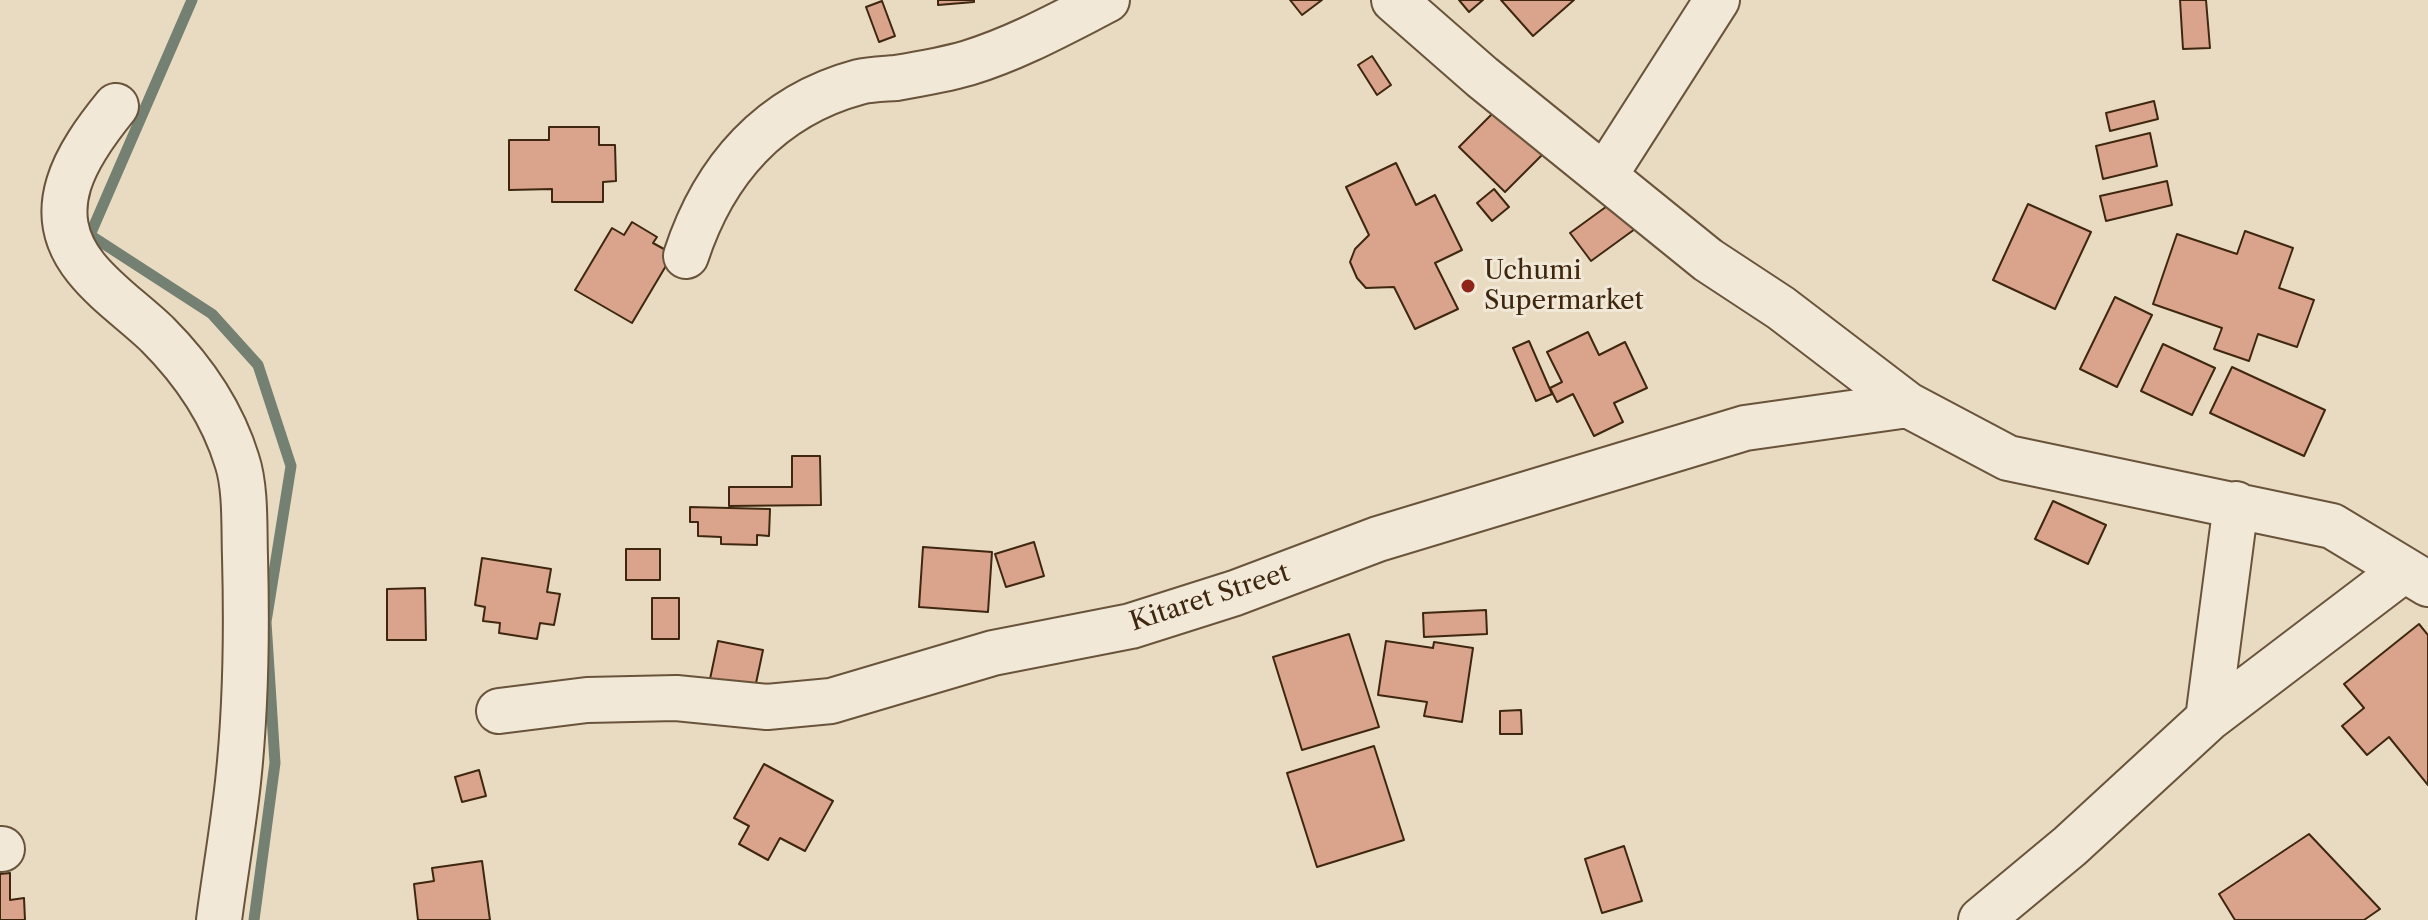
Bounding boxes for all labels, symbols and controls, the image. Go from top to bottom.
place label: Uchumi Supermarket [1484,255,1644,316]
marker: Uchumi Supermarket [1459,277,1477,295]
street label: Kitaret Street [1126,558,1294,638]

